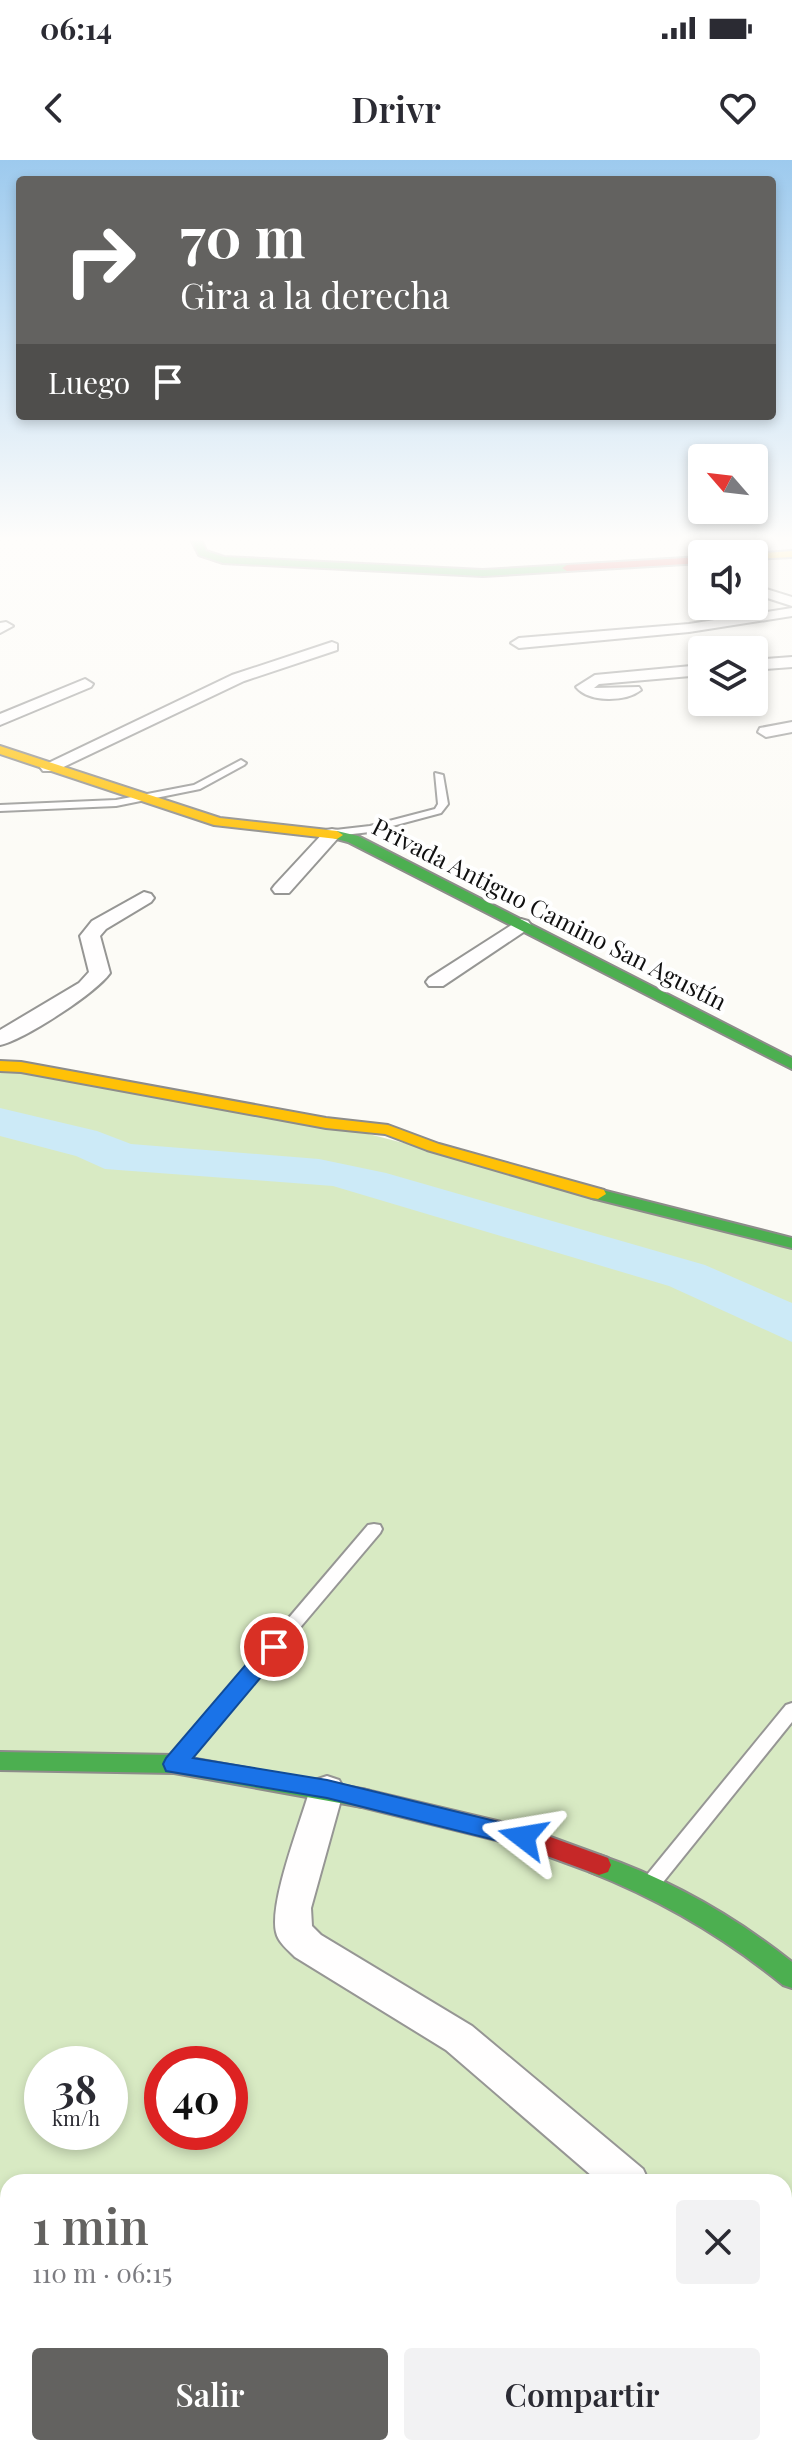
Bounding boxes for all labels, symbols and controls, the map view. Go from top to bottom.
text: 06:14 [40,8,112,48]
text: Drivr [351,84,441,132]
icon: back [32,86,76,130]
icon: heart [716,86,760,130]
text: 70 m [180,198,305,273]
icon: right [48,208,152,312]
text: Gira a la derecha [180,270,450,318]
icon: arrive [146,360,190,404]
text: Luego [48,362,130,402]
north arrow [688,444,768,524]
map controls [688,444,768,716]
button: sound [688,540,768,620]
button: layers [688,636,768,716]
street label: Privada Antiguo Camino San Agustín [367,809,733,1017]
pin [240,1613,308,1681]
icon: arrive [252,1625,296,1669]
position arrow [481,1795,565,1879]
speed limit sign: 40 [144,2046,248,2150]
text: 38 [55,2061,97,2114]
text: km/h [52,2104,100,2131]
text: 1 min [32,2193,149,2257]
button: close [676,2200,760,2284]
text: 110 m · 06:15 [32,2255,172,2290]
button: Salir [32,2348,388,2440]
button: Compartir [404,2348,760,2440]

